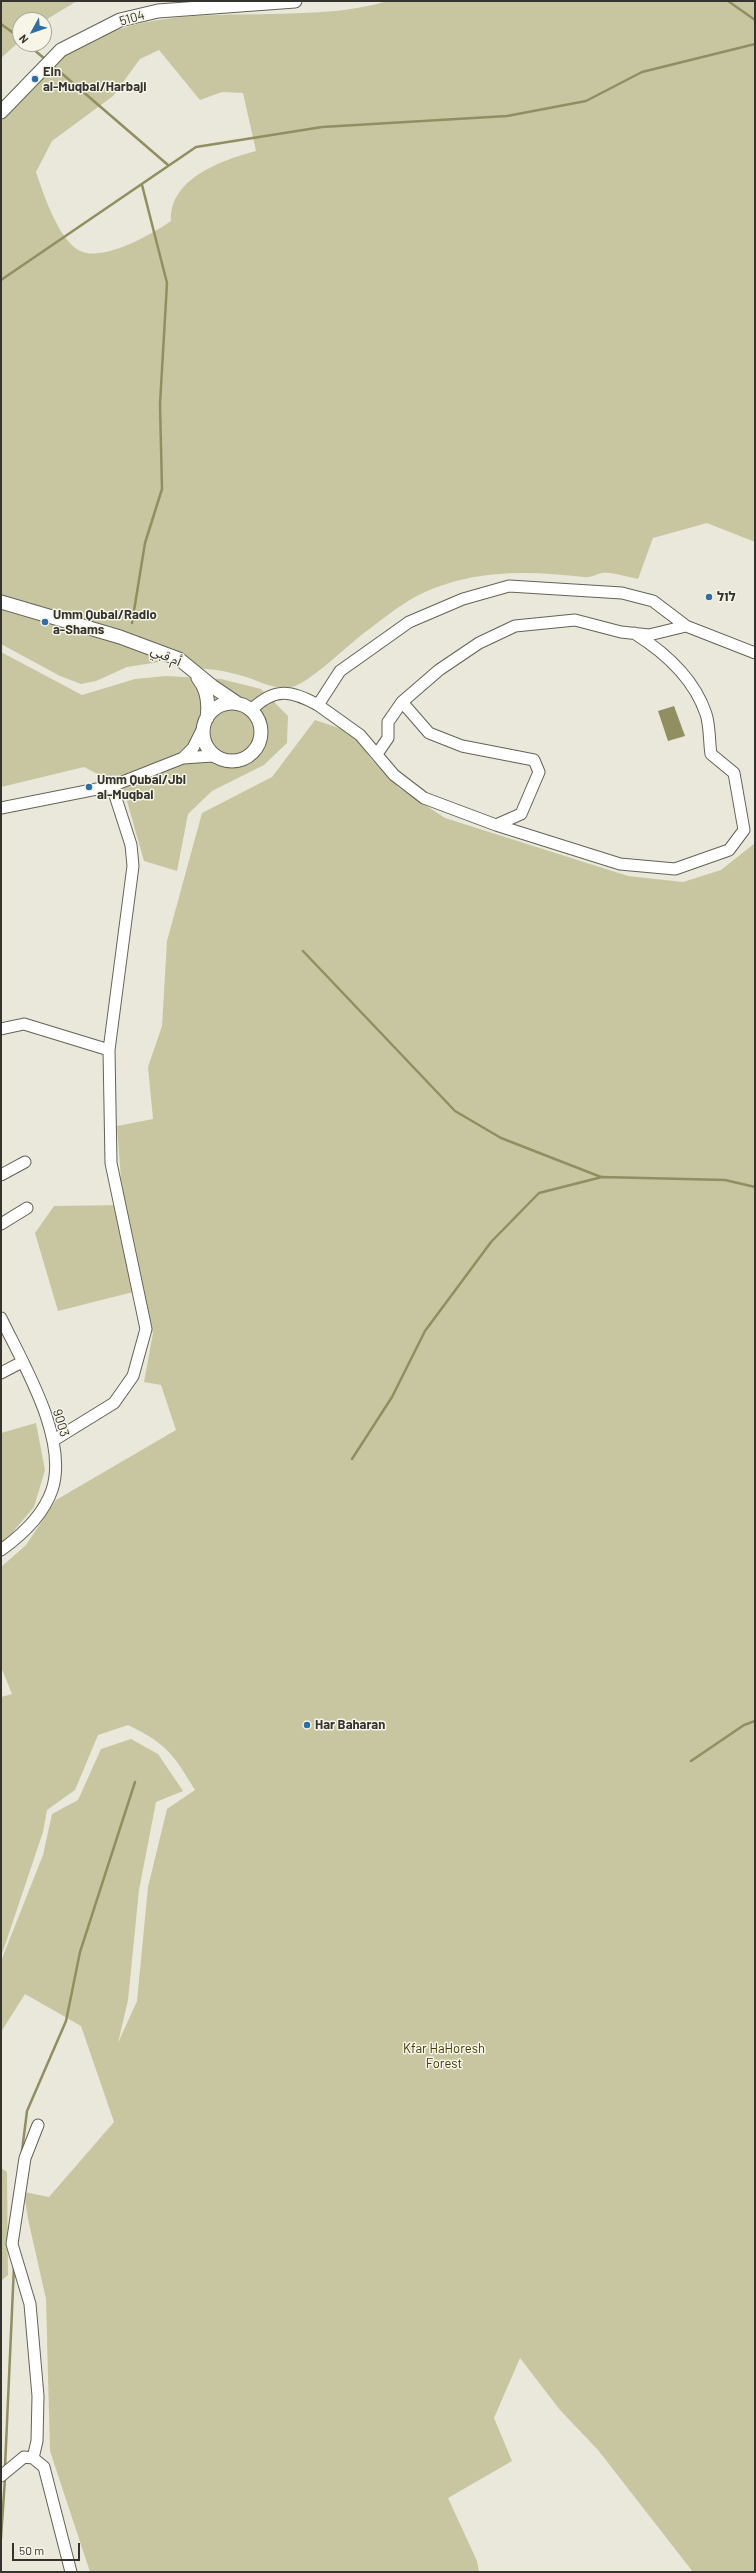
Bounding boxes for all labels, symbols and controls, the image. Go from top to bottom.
street label: 5104 [118,7,146,29]
north arrow [12,12,52,52]
text: N [16,32,31,46]
place label: Ein al-Muqbai/Harbaji [43,64,147,95]
marker: Ein al-Muqbai/Harbaji [30,74,40,84]
place label: לול [717,589,736,605]
marker: לול [704,592,714,602]
place label: Umm Qubai/Radio a-Shams [53,607,157,638]
marker: Umm Qubai/Radio a-Shams [40,617,50,627]
street label: أم قبي [148,642,184,670]
place label: Umm Qubai/Jbl al-Muqbai [97,772,186,803]
marker: Umm Qubai/Jbl al-Muqbai [84,782,94,792]
street label: 9003 [49,1407,73,1439]
place label: Har Baharan [315,1717,385,1733]
marker: Har Baharan [302,1720,312,1730]
park label: Kfar HaHoresh Forest [403,2041,485,2072]
scale bar [14,2535,82,2561]
text: 50 m [19,2543,44,2557]

